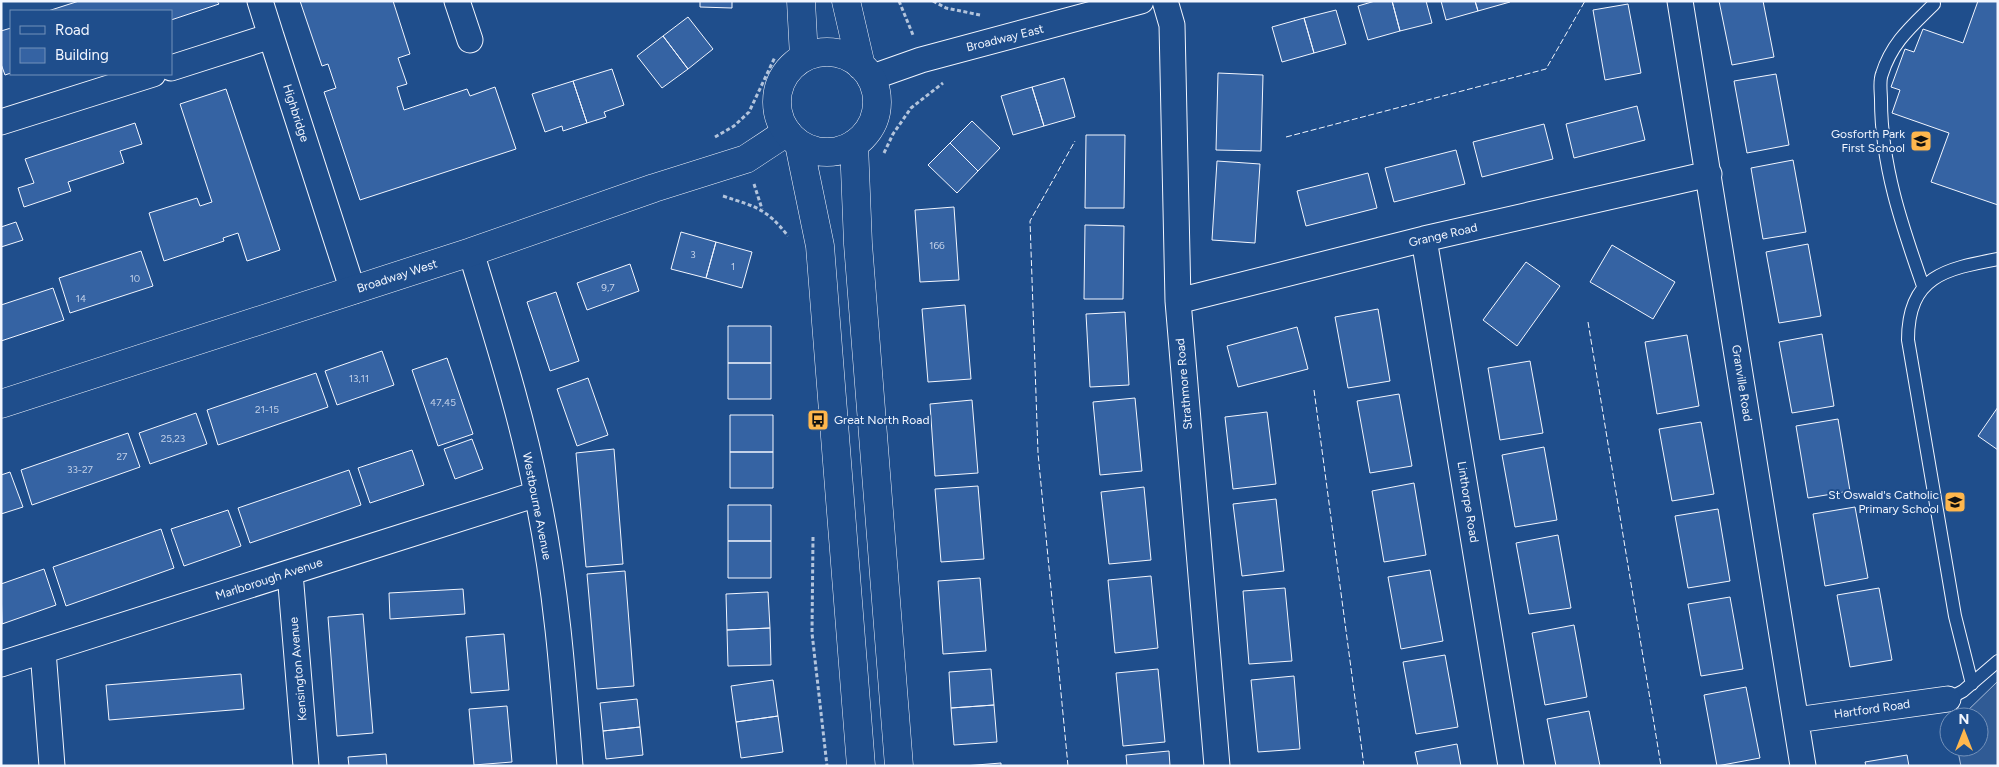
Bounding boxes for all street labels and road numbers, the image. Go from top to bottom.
street label: Broadway East [965,21,1046,54]
street label: Highbridge [280,82,312,144]
street label: Grange Road [1407,220,1479,250]
street label: Broadway West [355,256,439,296]
street label: Strathmore Road [1173,338,1195,430]
street label: Granville Road [1729,344,1755,422]
street label: Westbourne Avenue [520,451,554,561]
street label: Linthorpe Road [1455,460,1481,544]
street label: Marlborough Avenue [214,555,325,603]
street label: Kensington Avenue [286,616,310,722]
street label: Hartford Road [1833,697,1911,721]

